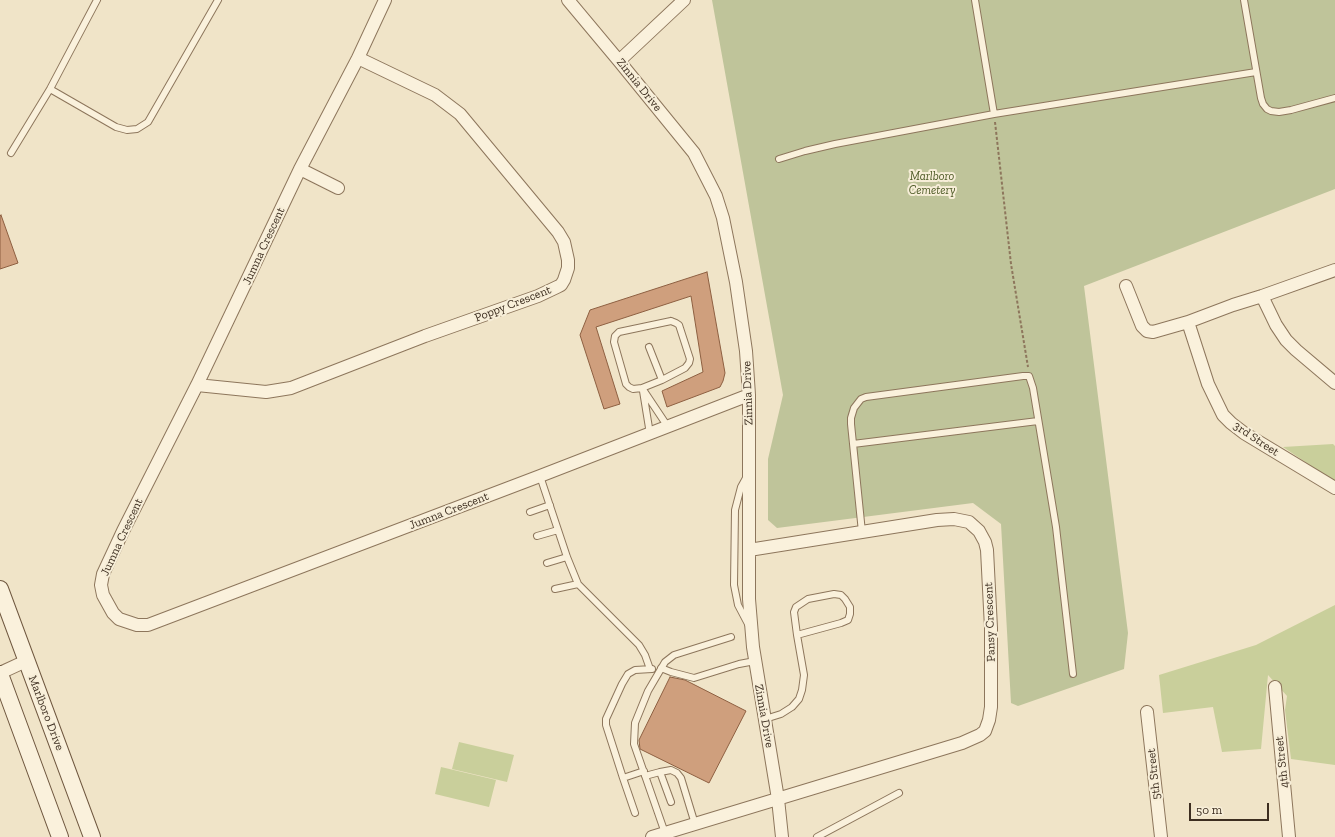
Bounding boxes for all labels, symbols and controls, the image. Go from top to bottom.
street label: Zinnia Drive [613,56,665,114]
park label: Marlboro Cemetery [909,170,955,198]
street label: Jumna Crescent [240,205,288,287]
street label: Poppy Crescent [473,283,553,325]
street label: Zinnia Drive [740,361,756,425]
street label: 3rd Street [1230,419,1282,459]
street label: Jumna Crescent [407,489,491,533]
street label: Jumna Crescent [98,496,146,578]
street label: Pansy Crescent [981,582,999,662]
street label: Marlboro Drive [25,673,67,753]
street label: Zinnia Drive [751,683,777,749]
street label: 4th Street [1272,735,1292,789]
street label: 5th Street [1144,748,1164,800]
scale bar [1191,795,1271,821]
text: 50 m [1196,803,1222,817]

